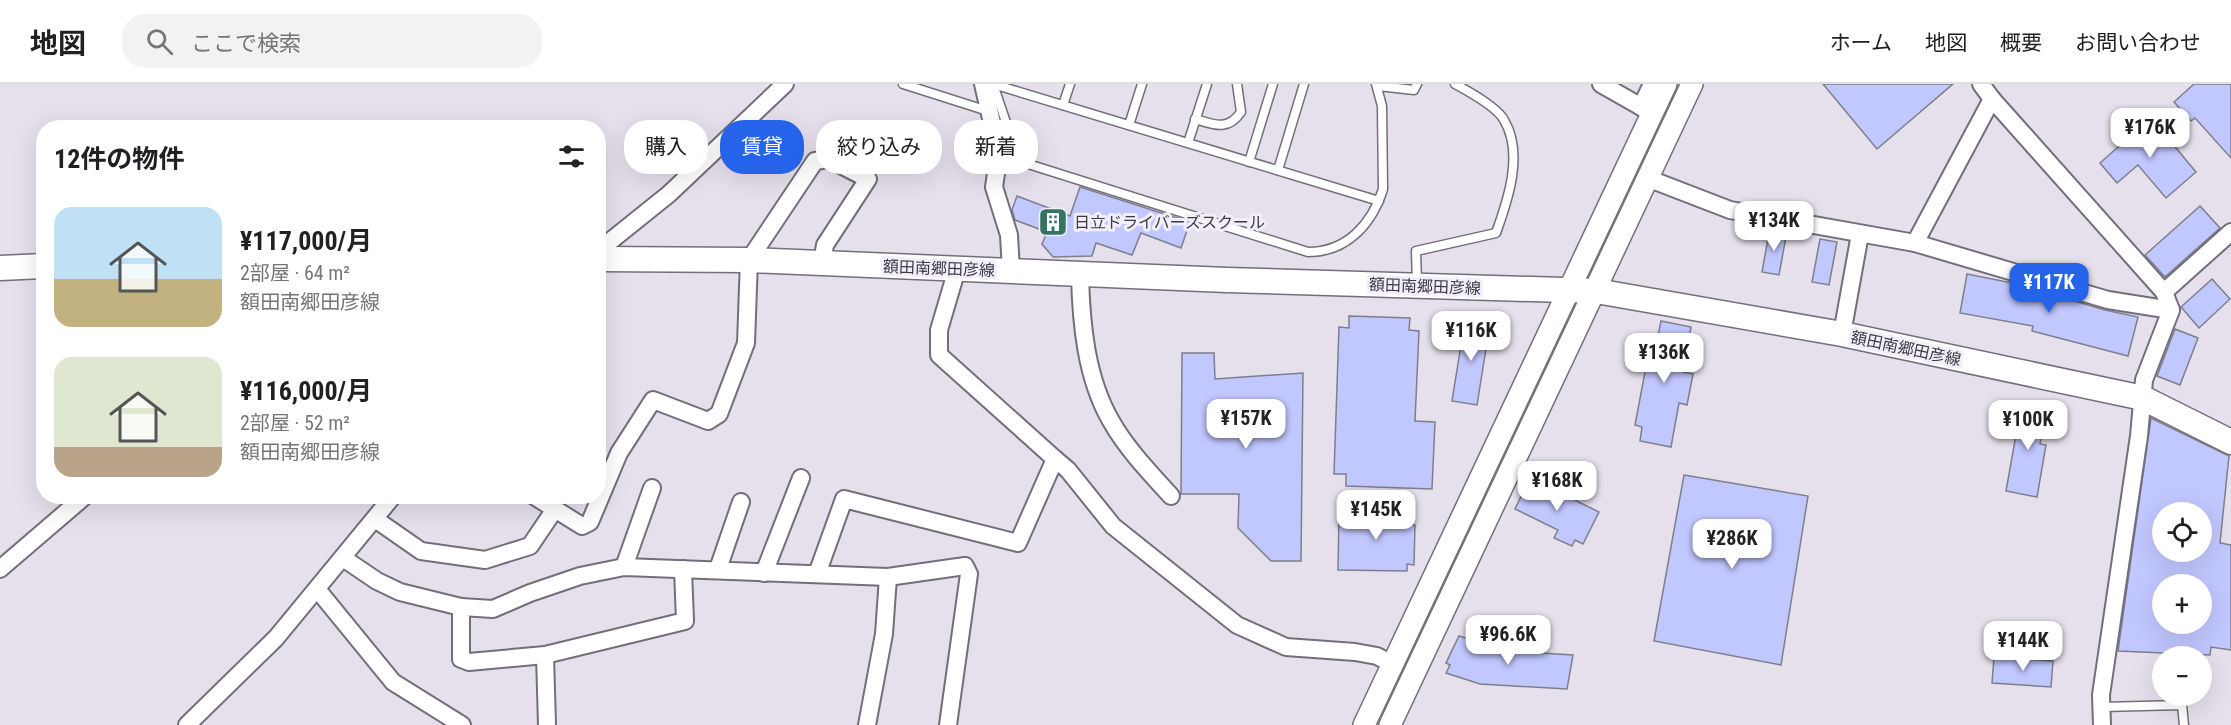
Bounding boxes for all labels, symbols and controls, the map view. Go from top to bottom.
search box [122,14,542,68]
icon: search [143,25,176,58]
text: 地図 [30,27,86,60]
text: ここで検索 [191,31,301,56]
text: ホーム [1830,31,1892,55]
text: 地図 [1925,31,1967,55]
text: 概要 [2000,31,2042,55]
text: お問い合わせ [2075,31,2201,55]
pin: ¥176K [2108,108,2192,159]
text: ¥176K [2125,115,2175,139]
chip: 購入 [624,120,708,174]
chip: 賃貸 [720,120,804,174]
chip: 絞り込み [816,120,942,174]
chip: 新着 [954,120,1038,174]
icon: filters [555,140,588,173]
text: 12件の物件 [54,144,184,174]
pin: ¥134K [1732,201,1816,252]
building icon: 日立ドライバーズスクール [1037,206,1069,238]
text: ¥134K [1749,208,1799,232]
place label: 日立ドライバーズスクール [1074,213,1265,232]
text: ¥117,000/月 [240,226,372,256]
icon: home [102,231,174,303]
street label: 額田南郷田彦線 [883,257,995,280]
text: 2部屋 · 64 m² [240,261,350,285]
pin: ¥117K [2007,263,2091,314]
text: ¥117K [2024,270,2074,294]
street label: 額田南郷田彦線 [1369,275,1481,298]
text: 額田南郷田彦線 [240,290,380,314]
pin: ¥116K [1429,311,1513,362]
text: ¥116K [1446,318,1496,342]
street label: 額田南郷田彦線 [1849,328,1963,369]
pin: ¥136K [1622,333,1706,384]
text: ¥136K [1639,340,1689,364]
text: ¥116,000/月 [240,376,372,406]
icon: home [102,381,174,453]
pin: ¥157K [1204,399,1288,450]
pin: ¥100K [1986,400,2070,451]
text: ¥157K [1221,406,1271,430]
text: ¥100K [2003,407,2053,431]
text: 2部屋 · 52 m² [240,411,350,435]
text: 額田南郷田彦線 [240,440,380,464]
pin: ¥168K [1515,461,1599,512]
text: ¥168K [1532,468,1582,492]
pin: ¥145K [1334,490,1418,541]
text: ¥145K [1351,497,1401,521]
map controls [2152,502,2212,706]
button: locate [2152,502,2212,562]
pin: ¥286K [1690,519,1774,570]
text: ¥286K [1707,526,1757,550]
button: + [2152,574,2212,634]
pin: ¥96.6K [1459,615,1557,666]
pin: ¥144K [1981,621,2065,672]
text: ¥96.6K [1480,622,1536,646]
text: ¥144K [1998,628,2048,652]
button: − [2152,646,2212,706]

